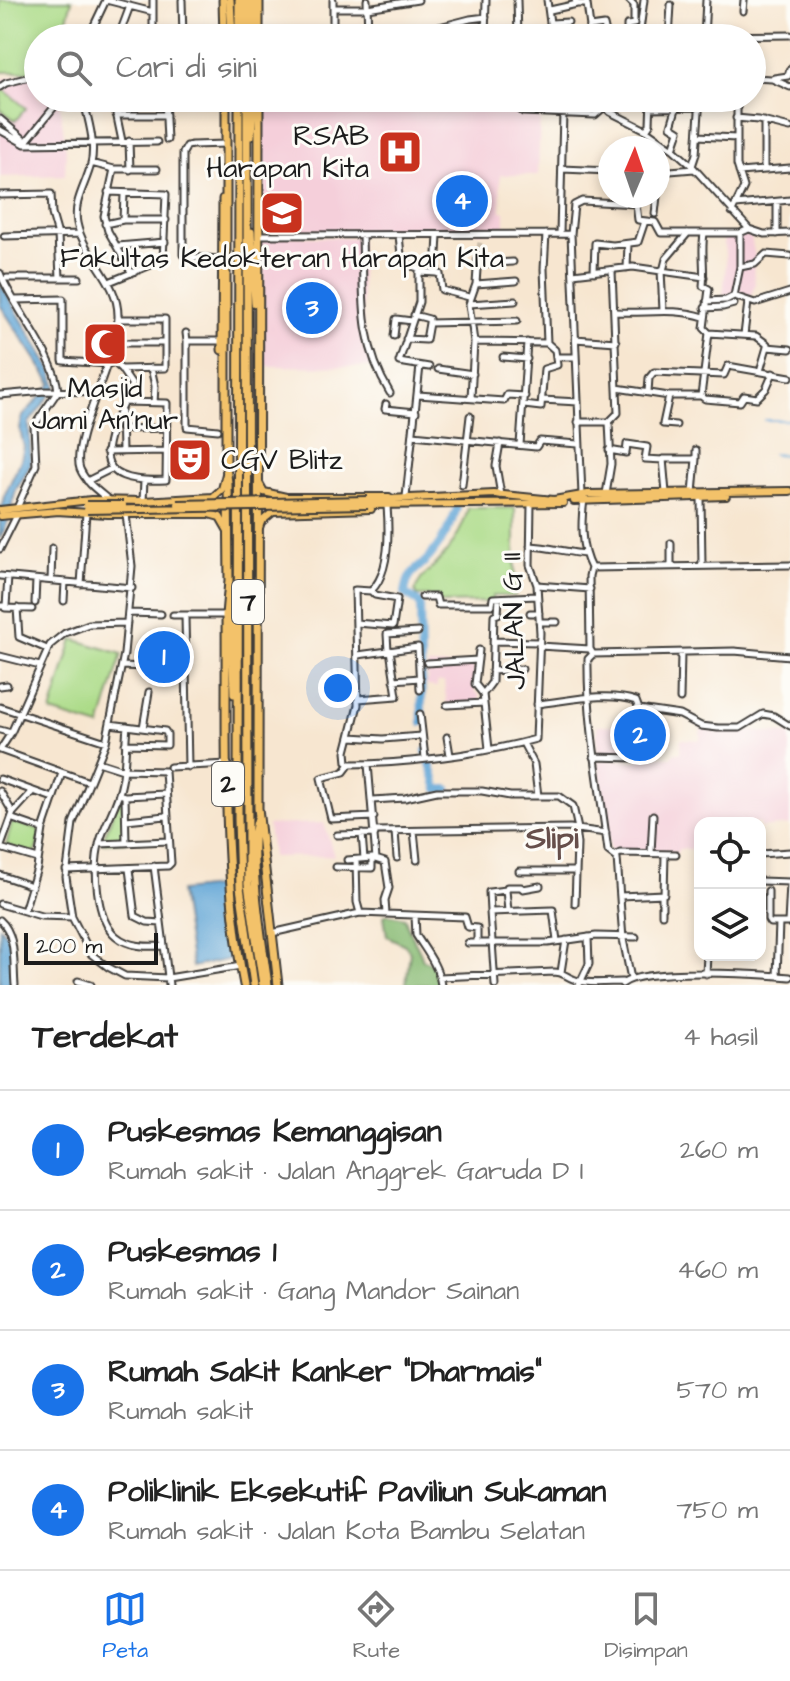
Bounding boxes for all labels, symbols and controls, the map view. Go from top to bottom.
search box [24,24,766,112]
icon: search [52,46,96,90]
text: Cari di sini [116,47,257,89]
place label: RSAB Harapan Kita [206,117,369,188]
hospital icon: RSAB Harapan Kita [376,128,424,176]
north arrow [598,136,670,208]
pin: 4 [436,171,488,231]
school or university icon: Fakultas Kedokteran Harapan Kita [258,189,306,237]
place label: Fakultas Kedokteran Harapan Kita [60,239,504,278]
pin: 3 [286,278,338,338]
mosque icon: Masjid Jami An'nur [81,320,129,368]
place label: Masjid Jami An'nur [32,369,178,440]
theatre icon: CGV Blitz [166,436,214,484]
place label: CGV Blitz [221,441,343,480]
street label: JALAN G II [492,551,536,691]
road number: 7 [232,580,264,624]
pin: 1 [138,627,190,687]
your location [318,668,358,708]
pin: 2 [614,705,666,765]
road number: 2 [212,762,244,806]
district label: Slipi [524,816,579,861]
map controls [694,817,766,961]
button: locate [694,817,766,889]
button: layers [694,889,766,961]
scale bar [24,929,158,965]
text: 200 m [36,931,102,962]
text: Terdekat [32,1013,178,1061]
text: 4 hasil [683,1019,758,1055]
text: Puskesmas Kemanggisan [108,1111,442,1153]
text: 1 [56,1132,60,1168]
text: 260 m [680,1132,758,1168]
text: Rumah sakit · Jalan Anggrek Garuda D I [108,1153,584,1189]
text: Puskesmas 1 [108,1231,277,1273]
text: 2 [51,1252,65,1288]
text: 460 m [677,1252,758,1288]
text: Rumah sakit · Gang Mandor Sainan [108,1273,519,1309]
text: Rumah Sakit Kanker "Dharmais" [108,1351,542,1393]
text: 3 [51,1372,65,1408]
text: 570 m [677,1372,758,1408]
text: Rumah sakit [108,1393,253,1429]
text: Poliklinik Eksekutif Paviliun Sukaman [108,1471,606,1513]
text: 4 [49,1492,67,1528]
text: 750 m [677,1492,758,1528]
text: Rumah sakit · Jalan Kota Bambu Selatan [108,1513,585,1549]
tab: Peta [102,1587,148,1666]
tab: Rute [352,1587,400,1666]
tab: Disimpan [604,1587,688,1666]

